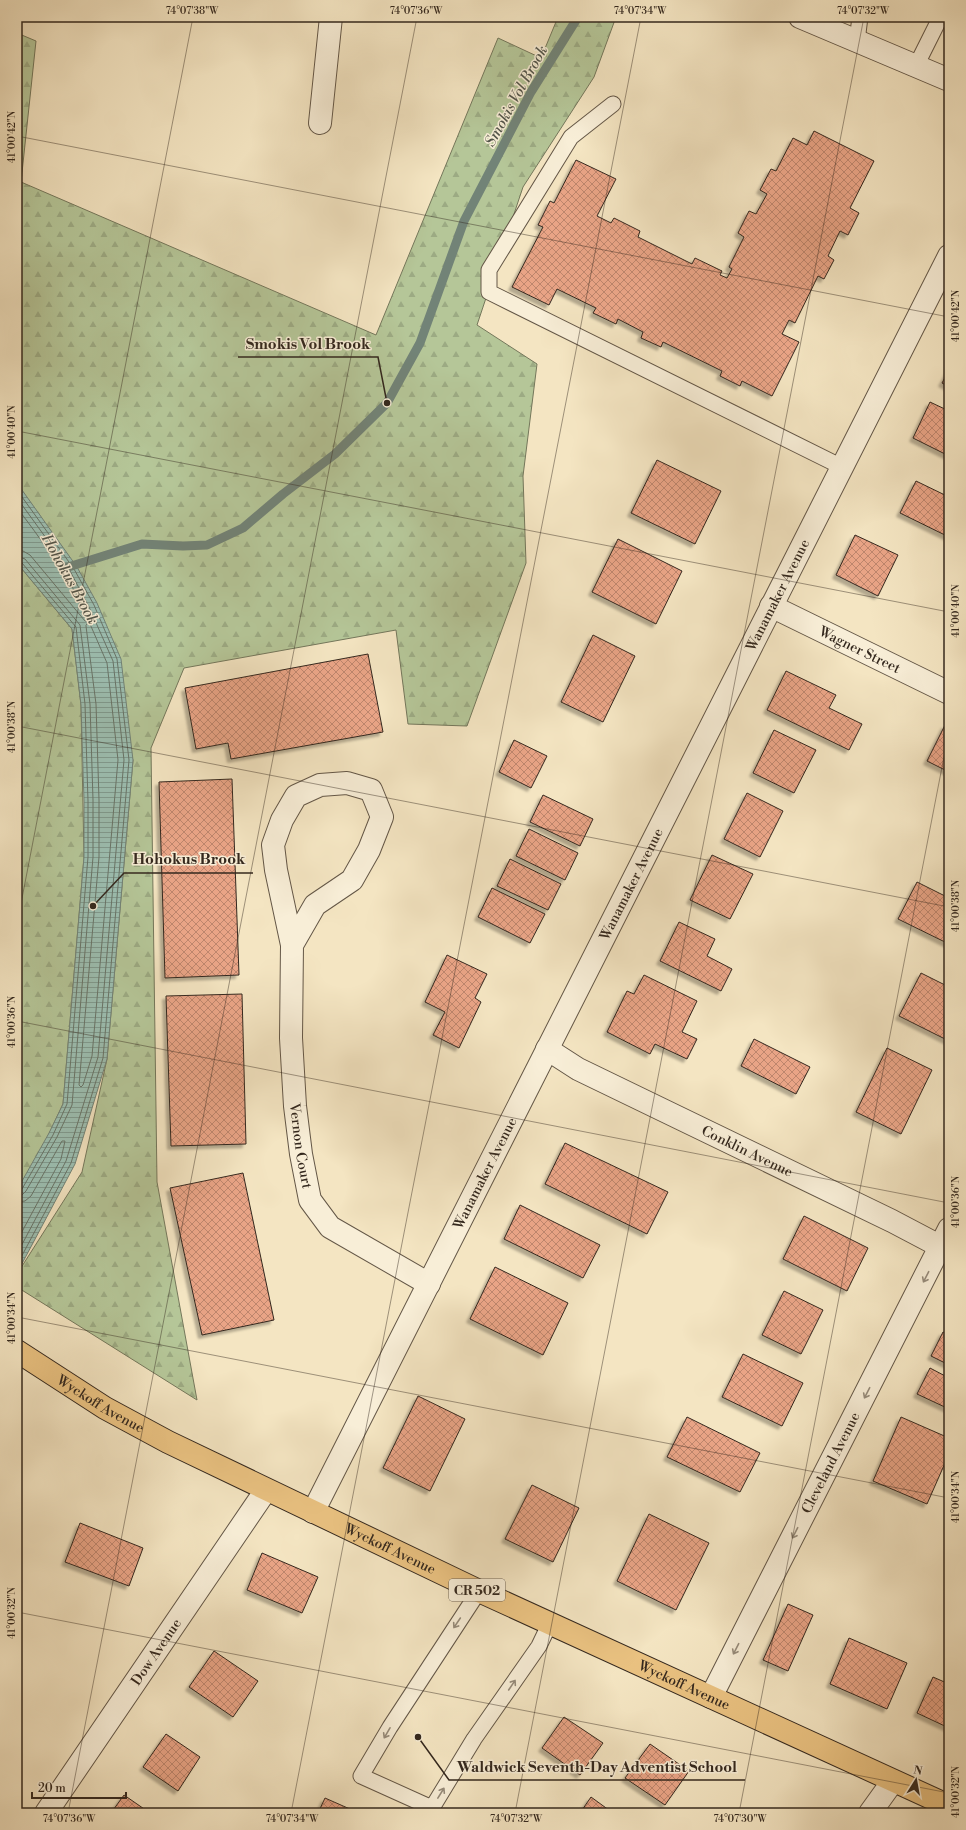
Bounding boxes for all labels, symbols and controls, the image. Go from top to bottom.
text: 74°07'38"W [166,5,219,17]
text: 74°07'36"W [390,5,443,17]
text: 74°07'34"W [614,5,667,17]
text: 74°07'32"W [837,5,890,17]
water label: Smokis Vol Brook [481,42,552,150]
text: 41°00'42"N [6,110,18,163]
text: 41°00'42"N [950,289,962,342]
callout: Smokis Vol Brook [238,330,378,357]
text: Smokis Vol Brook [246,335,371,354]
text: 41°00'40"N [6,405,18,459]
water label: Hohokus Brook [36,530,102,628]
street label: Wanamaker Avenue [742,536,814,655]
text: 41°00'40"N [950,584,962,638]
street label: Wagner Street [815,622,903,678]
text: 41°00'38"N [6,700,18,753]
street label: Wanamaker Avenue [596,825,668,944]
callout: Hohokus Brook [124,846,253,873]
text: Hohokus Brook [133,850,246,869]
text: 41°00'38"N [950,879,962,932]
text: 41°00'36"N [6,995,18,1048]
street label: Vernon Court [285,1101,316,1190]
street label: Wanamaker Avenue [449,1114,521,1233]
street label: Conklin Avenue [698,1122,796,1182]
text: 41°00'36"N [950,1175,962,1228]
one-way arrow [921,1271,929,1283]
text: 41°00'34"N [6,1291,18,1344]
street label: Wyckoff Avenue [52,1371,147,1438]
one-way arrow [862,1386,870,1398]
street label: Cleveland Avenue [798,1409,864,1517]
text: 41°00'34"N [950,1470,962,1523]
street label: Wyckoff Avenue [341,1520,438,1579]
one-way arrow [791,1527,798,1539]
road number: CR 502 [449,1579,505,1601]
text: 41°00'32"N [6,1586,18,1639]
street label: Dow Avenue [127,1615,186,1689]
one-way arrow [453,1617,461,1628]
one-way arrow [731,1643,739,1655]
street label: Wyckoff Avenue [634,1657,733,1715]
one-way arrow [508,1679,516,1690]
one-way arrow [382,1727,390,1739]
callout: Waldwick Seventh-Day Adventist School [449,1753,745,1780]
text: Waldwick Seventh-Day Adventist School [456,1758,737,1777]
north arrow [896,1760,936,1800]
text: N [912,1763,924,1779]
text: 41°00'32"N [950,1765,962,1818]
scale bar [32,1774,126,1800]
text: 20 m [38,1781,66,1796]
one-way arrow [436,1788,445,1799]
text: 74°07'36"W [43,1813,96,1825]
text: 74°07'34"W [266,1813,319,1825]
text: 74°07'32"W [490,1813,543,1825]
text: 74°07'30"W [713,1813,767,1825]

